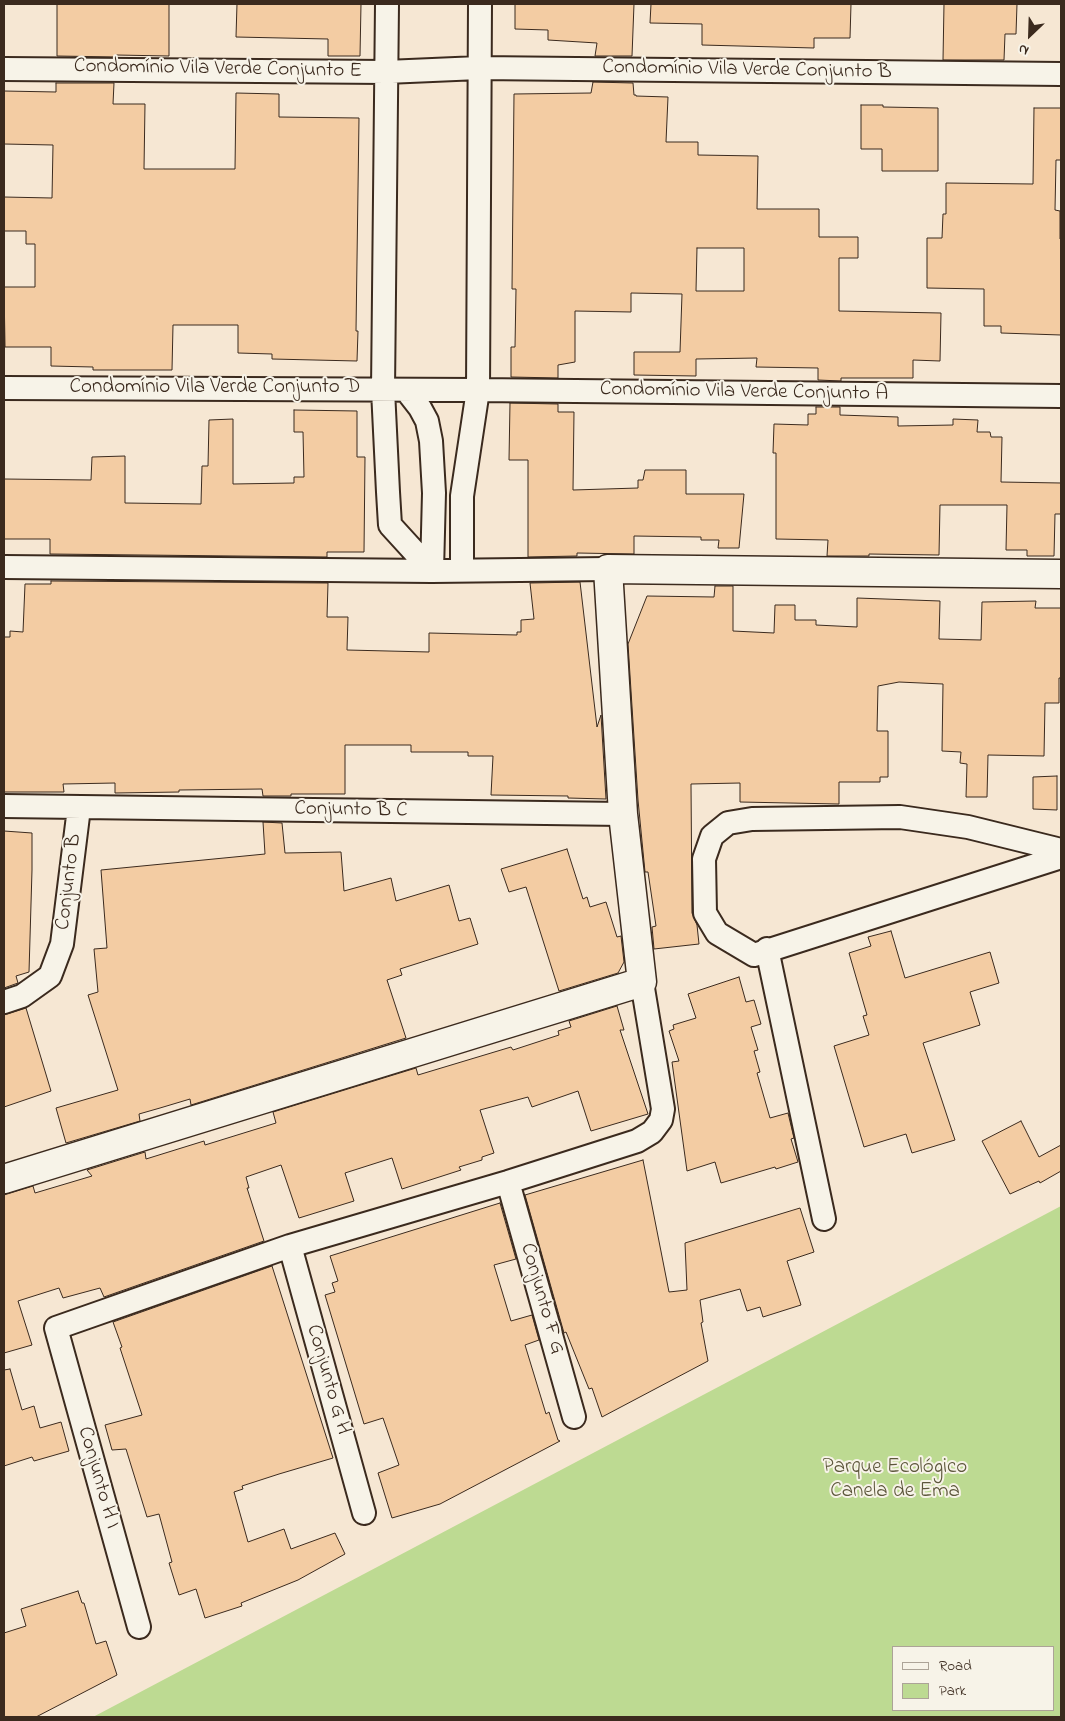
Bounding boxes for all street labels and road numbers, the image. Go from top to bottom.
street label: Condomínio Vila Verde Conjunto E [74,55,362,85]
street label: Condomínio Vila Verde Conjunto B [602,56,892,86]
street label: Condomínio Vila Verde Conjunto D [70,376,360,402]
street label: Condomínio Vila Verde Conjunto A [600,378,888,408]
street label: Conjunto B C [294,797,408,825]
street label: Conjunto B [52,832,88,932]
street label: Conjunto F G [513,1240,569,1358]
street label: Conjunto G H [299,1322,355,1438]
street label: Conjunto H I [70,1424,124,1532]

